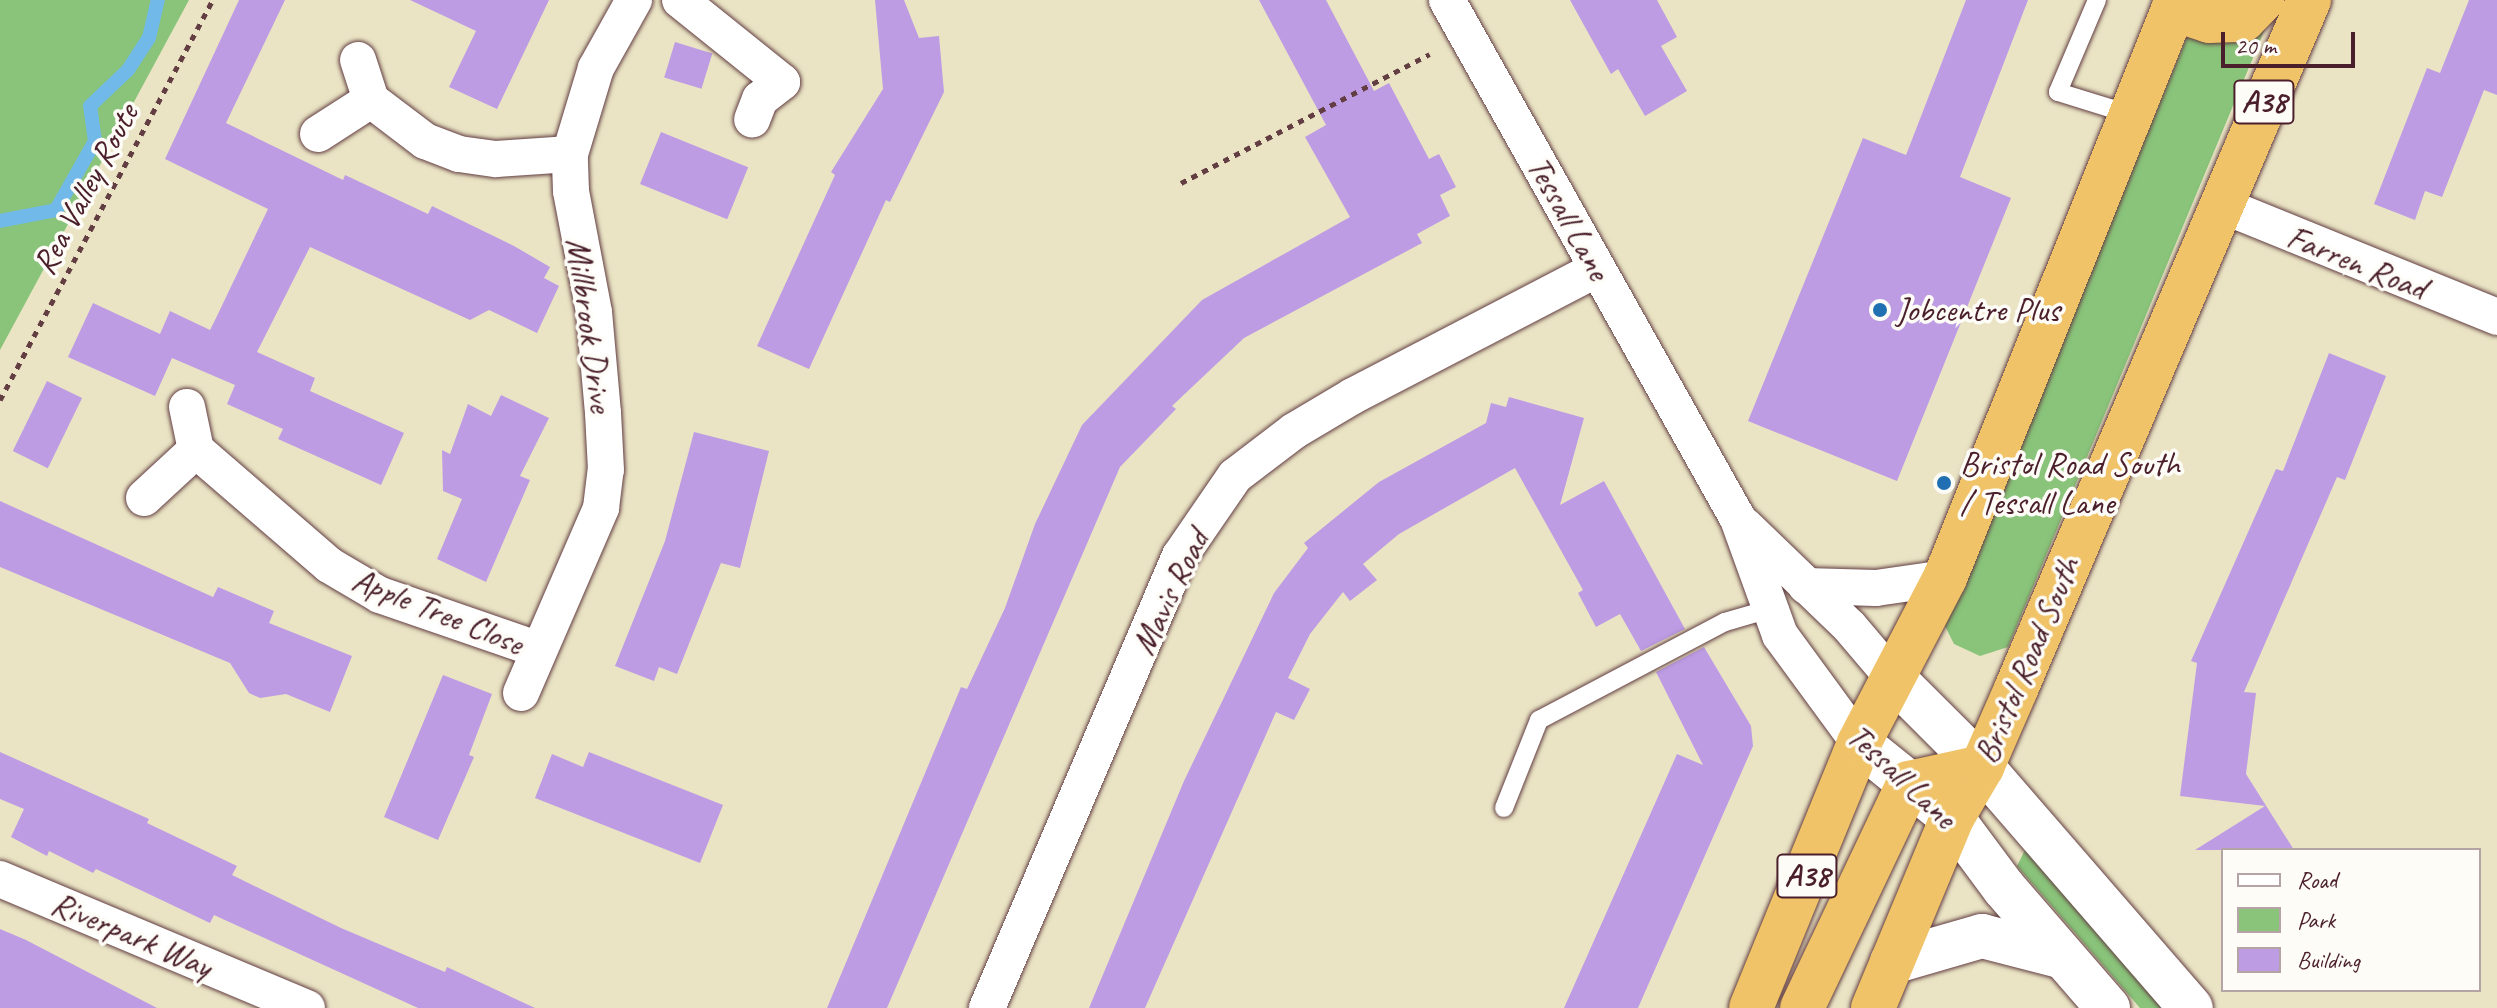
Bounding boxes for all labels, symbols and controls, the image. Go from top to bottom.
scale bar [2225,16,2359,66]
text: 20 m [2235,31,2276,61]
road number: A38 [2232,74,2296,130]
street label: Rea Valley Route [23,97,147,281]
street label: Tessall Lane [1518,149,1620,287]
street label: Farren Road [2282,216,2432,308]
street label: Millbrook Drive [558,235,622,415]
place label: Jobcentre Plus [1896,290,2060,330]
marker: Jobcentre Plus [1871,301,1889,319]
place label: Bristol Road South / Tessall Lane [1960,443,2178,522]
marker: Bristol Road South / Tessall Lane [1935,474,1953,492]
street label: Mavis Road [1123,523,1217,661]
street label: Bristol Road South [1966,552,2088,768]
street label: Apple Tree Close [347,558,529,664]
street label: Tessall Lane [1838,715,1966,837]
road number: A38 [1775,848,1839,904]
legend [2221,848,2481,992]
text: Road [2297,865,2337,895]
street label: Riverpark Way [46,882,218,986]
text: Park [2297,905,2335,935]
text: Building [2297,945,2360,975]

